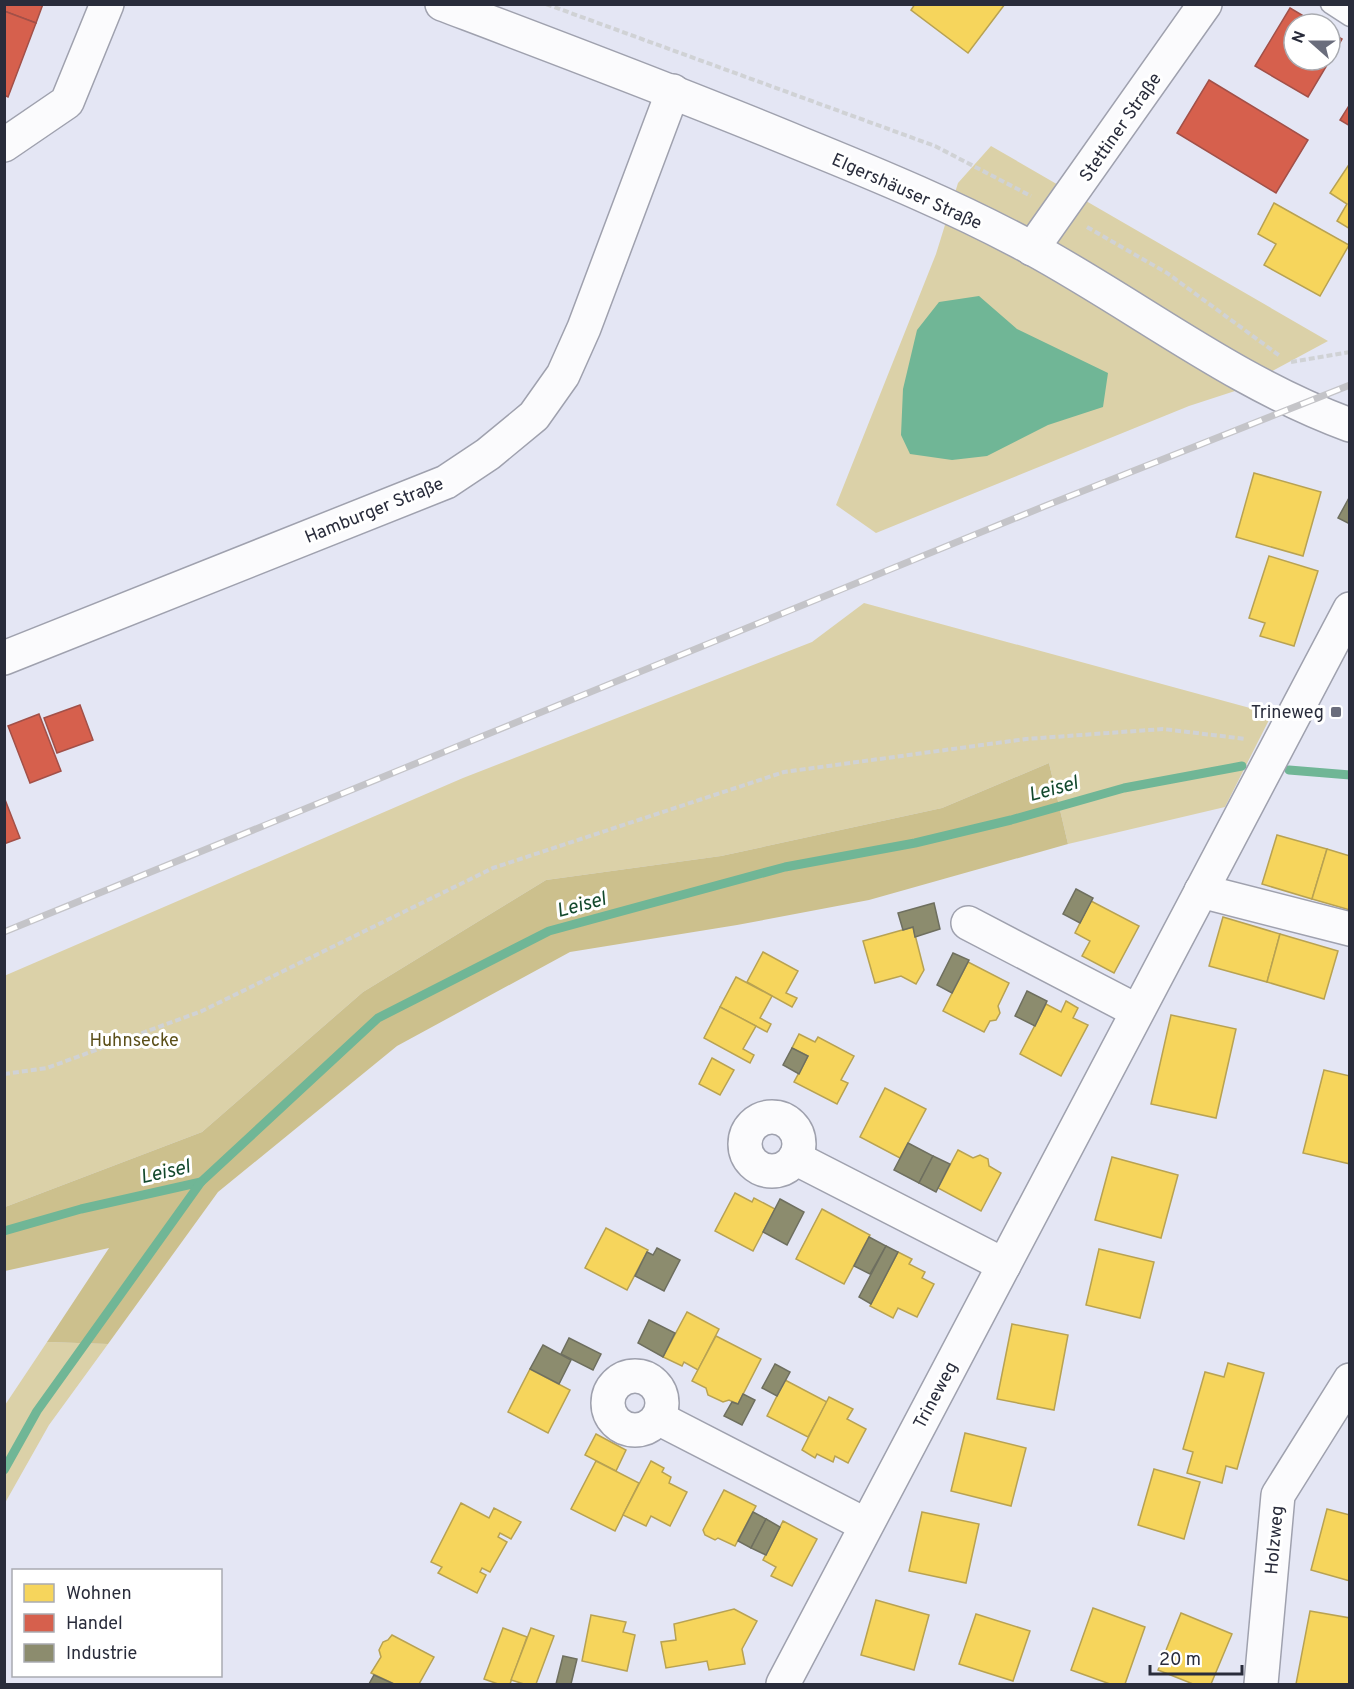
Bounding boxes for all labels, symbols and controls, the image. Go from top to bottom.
north arrow [1282,12,1342,72]
text: N [1288,28,1311,46]
street label: Stettiner Straße [1075,69,1167,187]
street label: Elgershäuser Straße [828,149,985,236]
street label: Hamburger Straße [302,473,447,550]
place label: Trineweg [1251,702,1324,725]
marker: Trineweg [1329,705,1343,719]
water label: Leisel [1026,771,1082,809]
water label: Leisel [554,887,610,925]
park label: Huhnsecke [89,1030,179,1053]
water label: Leisel [138,1154,194,1191]
street label: Trineweg [909,1358,964,1433]
street label: Holzweg [1261,1505,1290,1576]
legend [12,1569,222,1677]
text: Wohnen [66,1583,132,1606]
text: Handel [66,1613,123,1636]
scale bar [1150,1638,1242,1676]
text: Industrie [66,1643,137,1666]
text: 20 m [1159,1649,1201,1672]

